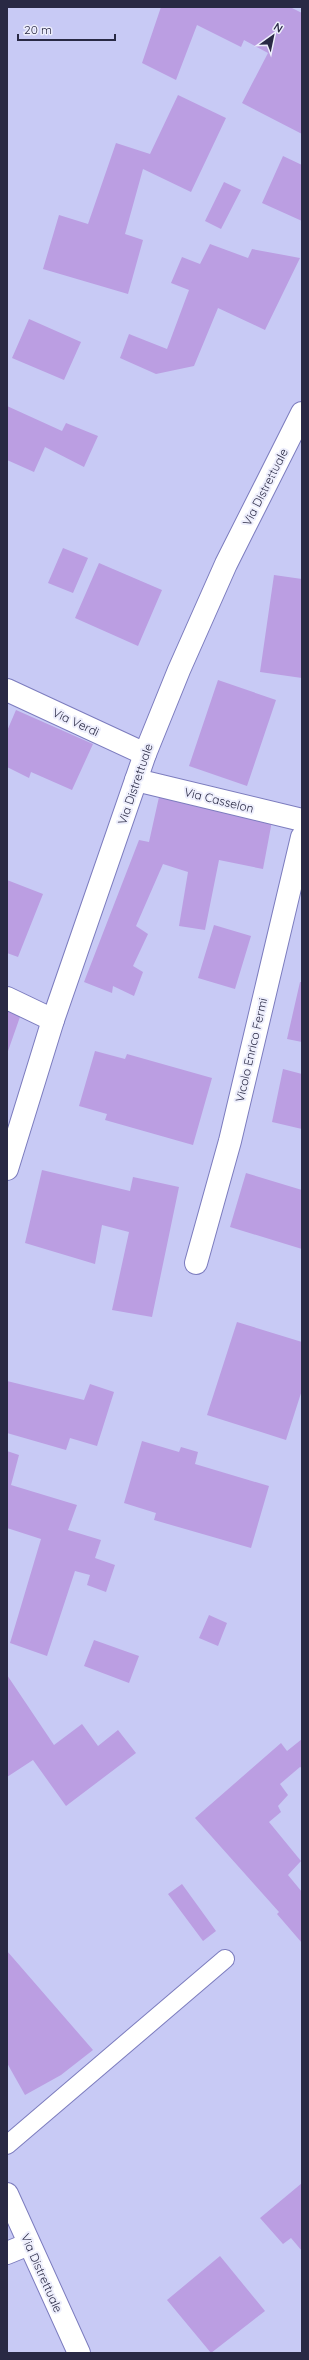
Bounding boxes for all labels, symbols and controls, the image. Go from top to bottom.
scale bar [18,16,115,42]
north arrow [253,16,293,56]
text: N [271,20,286,36]
text: 20 m [24,22,52,37]
street label: Via Distrettuale [239,446,291,528]
street label: Via Verdi [50,705,102,739]
street label: Via Distrettuale [114,741,156,827]
street label: Via Casselon [183,784,255,816]
street label: Vicolo Enrico Fermi [232,996,270,1104]
street label: Via Distrettuale [18,2231,66,2315]

